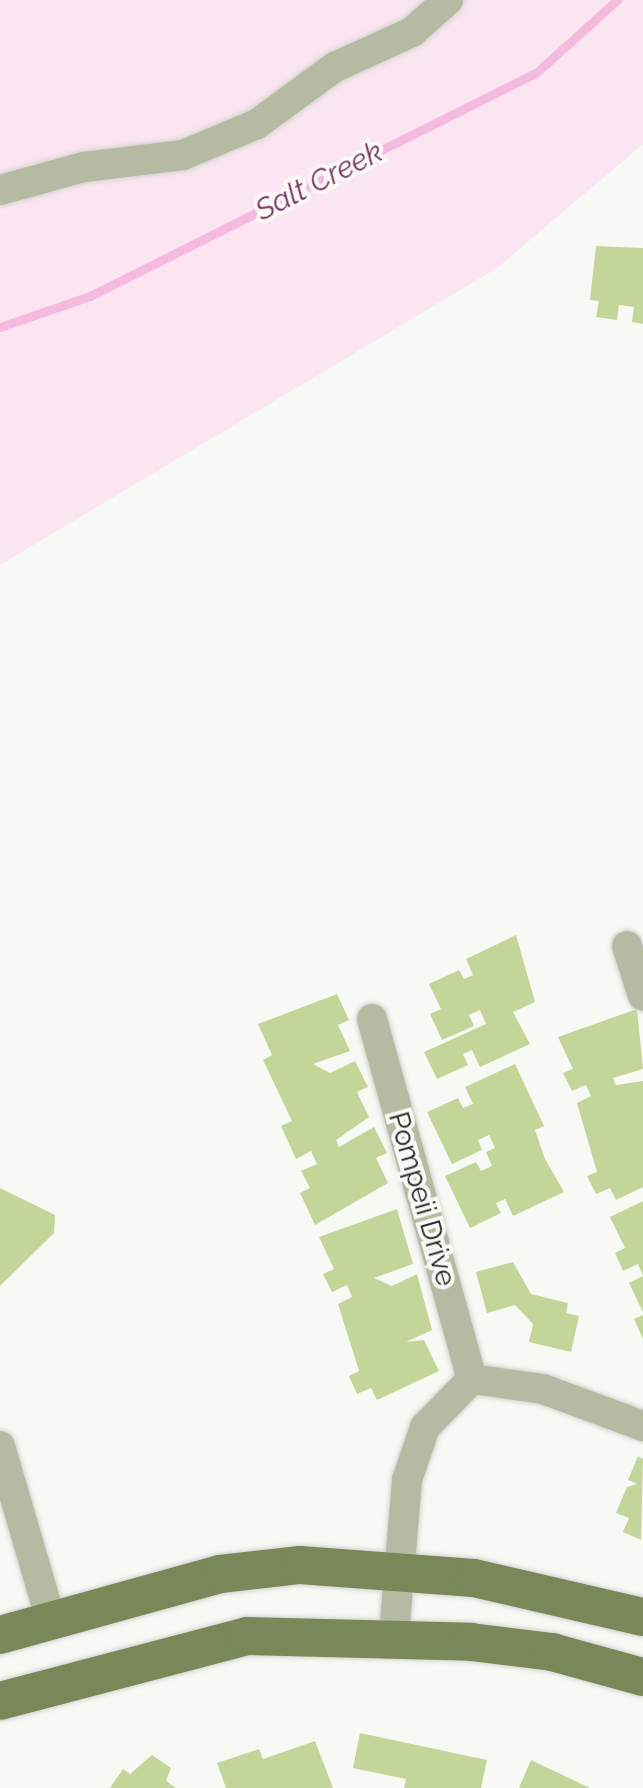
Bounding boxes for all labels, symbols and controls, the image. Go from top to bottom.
water label: Salt Creek [249,134,389,228]
street label: Pompeii Drive [381,1108,463,1290]

